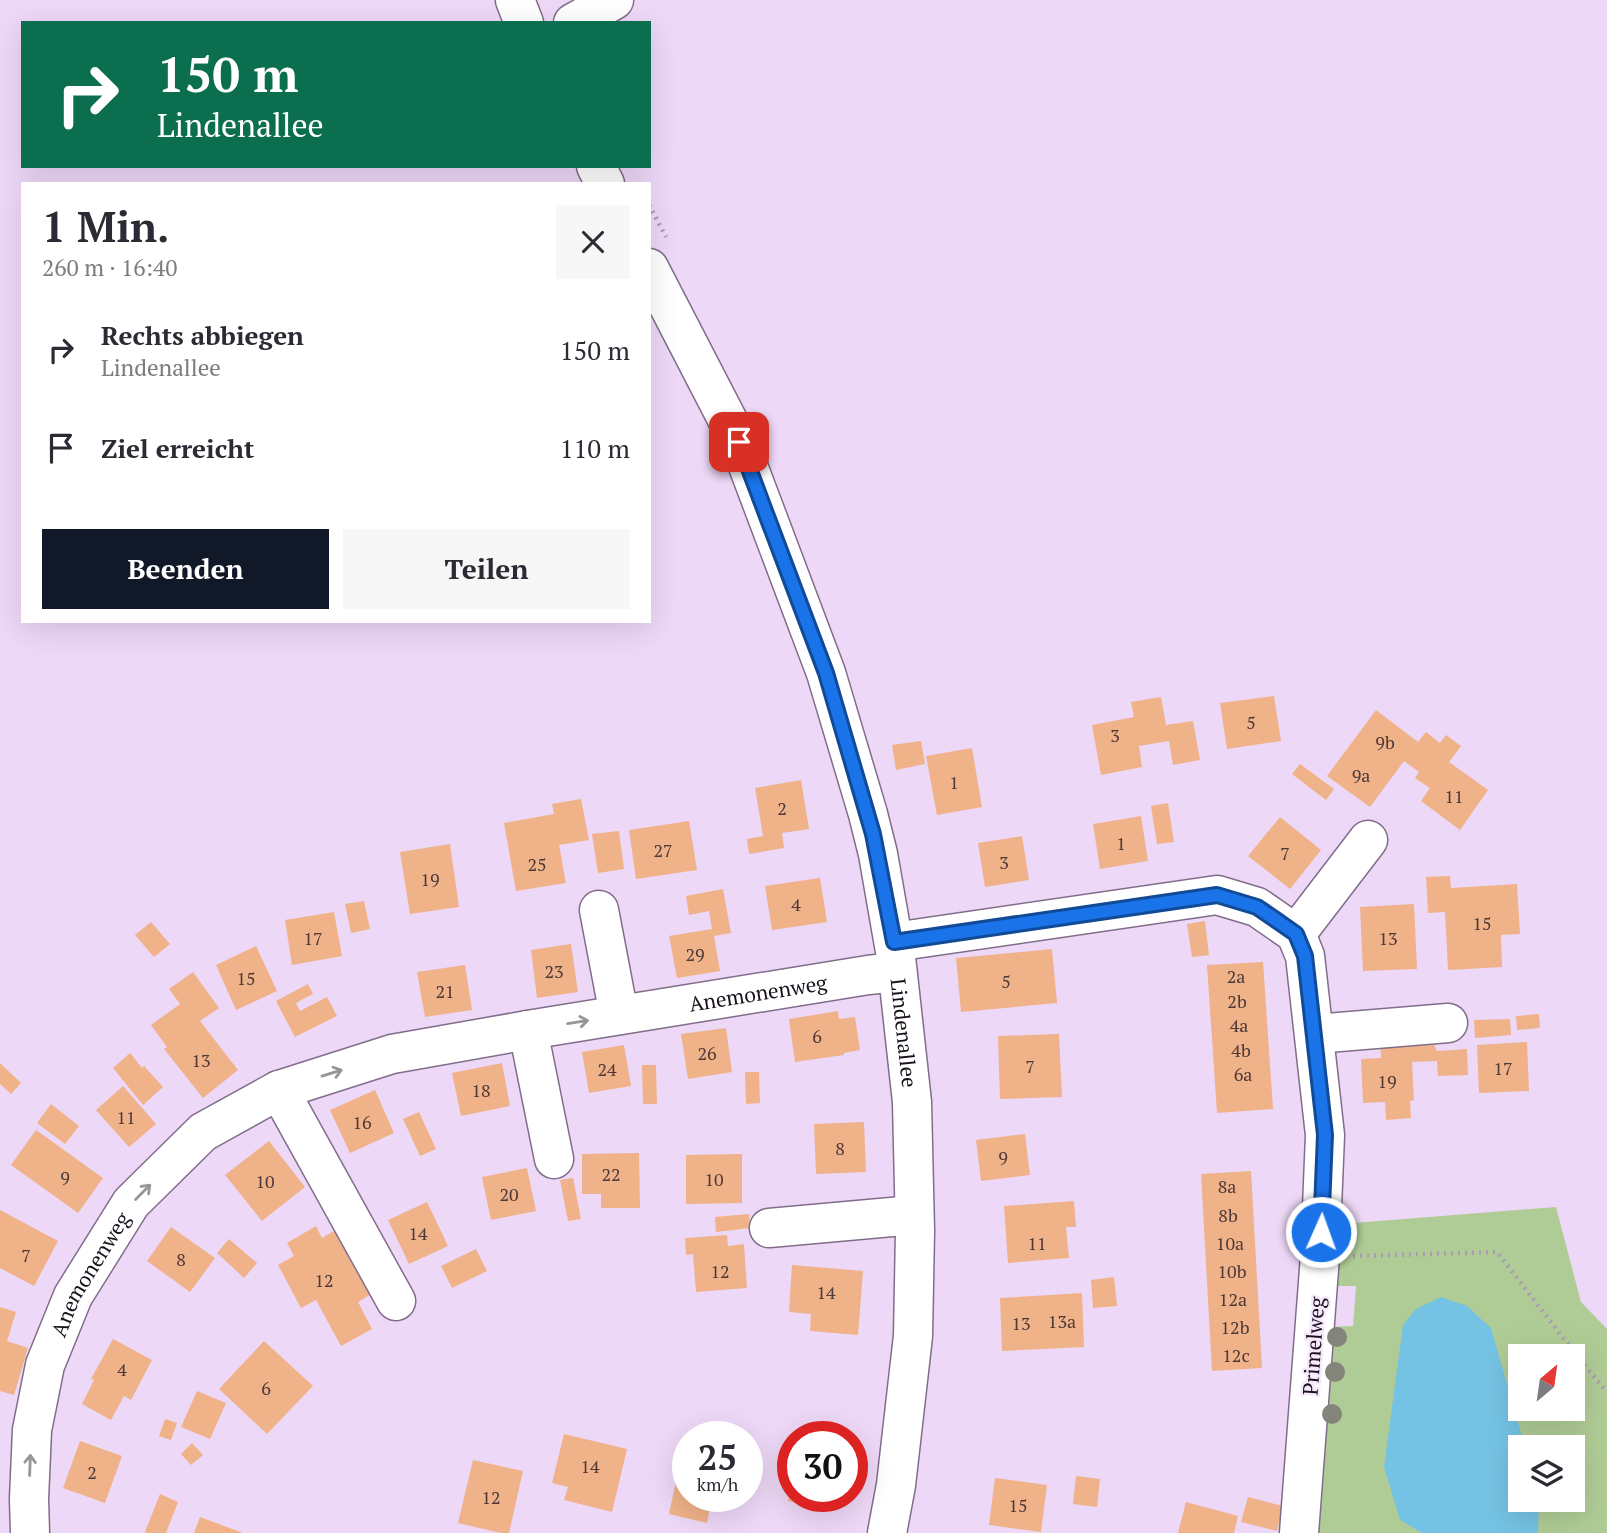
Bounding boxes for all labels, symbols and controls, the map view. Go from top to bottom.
text: 150 m [157,41,299,106]
icon: right [42,49,133,140]
text: Lindenallee [157,104,324,146]
text: 1 Min. [42,198,170,254]
button: close [556,205,630,279]
text: 260 m · 16:40 [42,252,177,283]
text: Rechts abbiegen [101,318,304,352]
icon: right [42,331,80,369]
text: 150 m [560,333,630,367]
text: Lindenallee [101,352,221,383]
pin [709,412,769,472]
icon: arrive [720,423,758,461]
icon: arrive [42,429,80,467]
text: Ziel erreicht [101,431,254,465]
text: 110 m [560,431,630,465]
button: Beenden [42,529,329,609]
button: Teilen [343,529,630,609]
house number: 5 [1246,710,1256,734]
house number: 3 [1110,723,1120,747]
house number: 9b [1375,730,1395,754]
house number: 9a [1352,763,1370,787]
house number: 1 [949,770,959,794]
house number: 11 [1444,784,1464,808]
house number: 2 [777,796,787,820]
house number: 1 [1116,831,1126,855]
house number: 27 [653,838,673,862]
house number: 7 [1280,841,1290,865]
house number: 3 [999,850,1009,874]
house number: 25 [527,852,547,876]
house number: 19 [420,867,440,891]
house number: 4 [791,892,801,916]
house number: 15 [1472,911,1492,935]
house number: 17 [303,926,323,950]
house number: 13 [1378,926,1398,950]
house number: 29 [685,942,705,966]
house number: 23 [544,959,564,983]
house number: 2a [1227,964,1245,988]
house number: 15 [236,966,256,990]
street label: Anemonenweg [687,968,830,1018]
house number: 5 [1001,969,1011,993]
street label: Lindenallee [884,977,924,1089]
house number: 21 [435,979,455,1003]
house number: 2b [1227,989,1247,1013]
house number: 4a [1230,1013,1248,1037]
one-way arrow [566,1015,589,1028]
house number: 6 [812,1024,822,1048]
house number: 4b [1231,1038,1251,1062]
house number: 26 [697,1041,717,1065]
house number: 13 [191,1048,211,1072]
house number: 7 [1025,1054,1035,1078]
house number: 17 [1493,1056,1513,1080]
house number: 24 [597,1057,617,1081]
house number: 6a [1234,1062,1252,1086]
one-way arrow [320,1066,342,1079]
house number: 19 [1377,1069,1397,1093]
house number: 18 [471,1078,491,1102]
house number: 11 [116,1105,136,1129]
house number: 16 [352,1110,372,1134]
house number: 8 [835,1136,845,1160]
house number: 9 [998,1145,1008,1169]
house number: 22 [601,1162,621,1186]
house number: 9 [60,1165,70,1189]
house number: 10 [704,1167,724,1191]
house number: 10 [255,1169,275,1193]
house number: 8a [1218,1174,1236,1198]
house number: 20 [499,1182,519,1206]
one-way arrow [134,1184,151,1201]
position arrow [1284,1195,1358,1269]
house number: 8b [1218,1203,1238,1227]
street label: Anemonenweg [44,1206,137,1341]
house number: 14 [408,1221,428,1245]
house number: 11 [1027,1231,1047,1255]
house number: 10a [1216,1231,1244,1255]
house number: 7 [21,1243,31,1267]
house number: 8 [176,1247,186,1271]
house number: 12 [710,1259,730,1283]
house number: 10b [1218,1259,1247,1283]
house number: 12 [314,1268,334,1292]
house number: 14 [816,1280,836,1304]
house number: 12a [1219,1287,1247,1311]
street label: Primelweg [1296,1295,1330,1396]
house number: 13a [1048,1309,1076,1333]
house number: 13 [1011,1311,1031,1335]
house number: 12b [1221,1315,1250,1339]
house number: 12c [1222,1343,1250,1367]
north arrow [1508,1344,1586,1421]
map controls [1508,1344,1585,1512]
house number: 4 [117,1357,127,1381]
house number: 6 [261,1376,271,1400]
speed limit sign: 30 [777,1421,868,1512]
text: 25 [698,1434,737,1480]
button: layers [1508,1435,1585,1512]
one-way arrow [24,1454,37,1477]
house number: 14 [580,1454,600,1478]
house number: 2 [87,1460,97,1484]
text: km/h [697,1472,738,1496]
house number: 12 [481,1485,501,1509]
house number: 15 [1008,1493,1028,1517]

